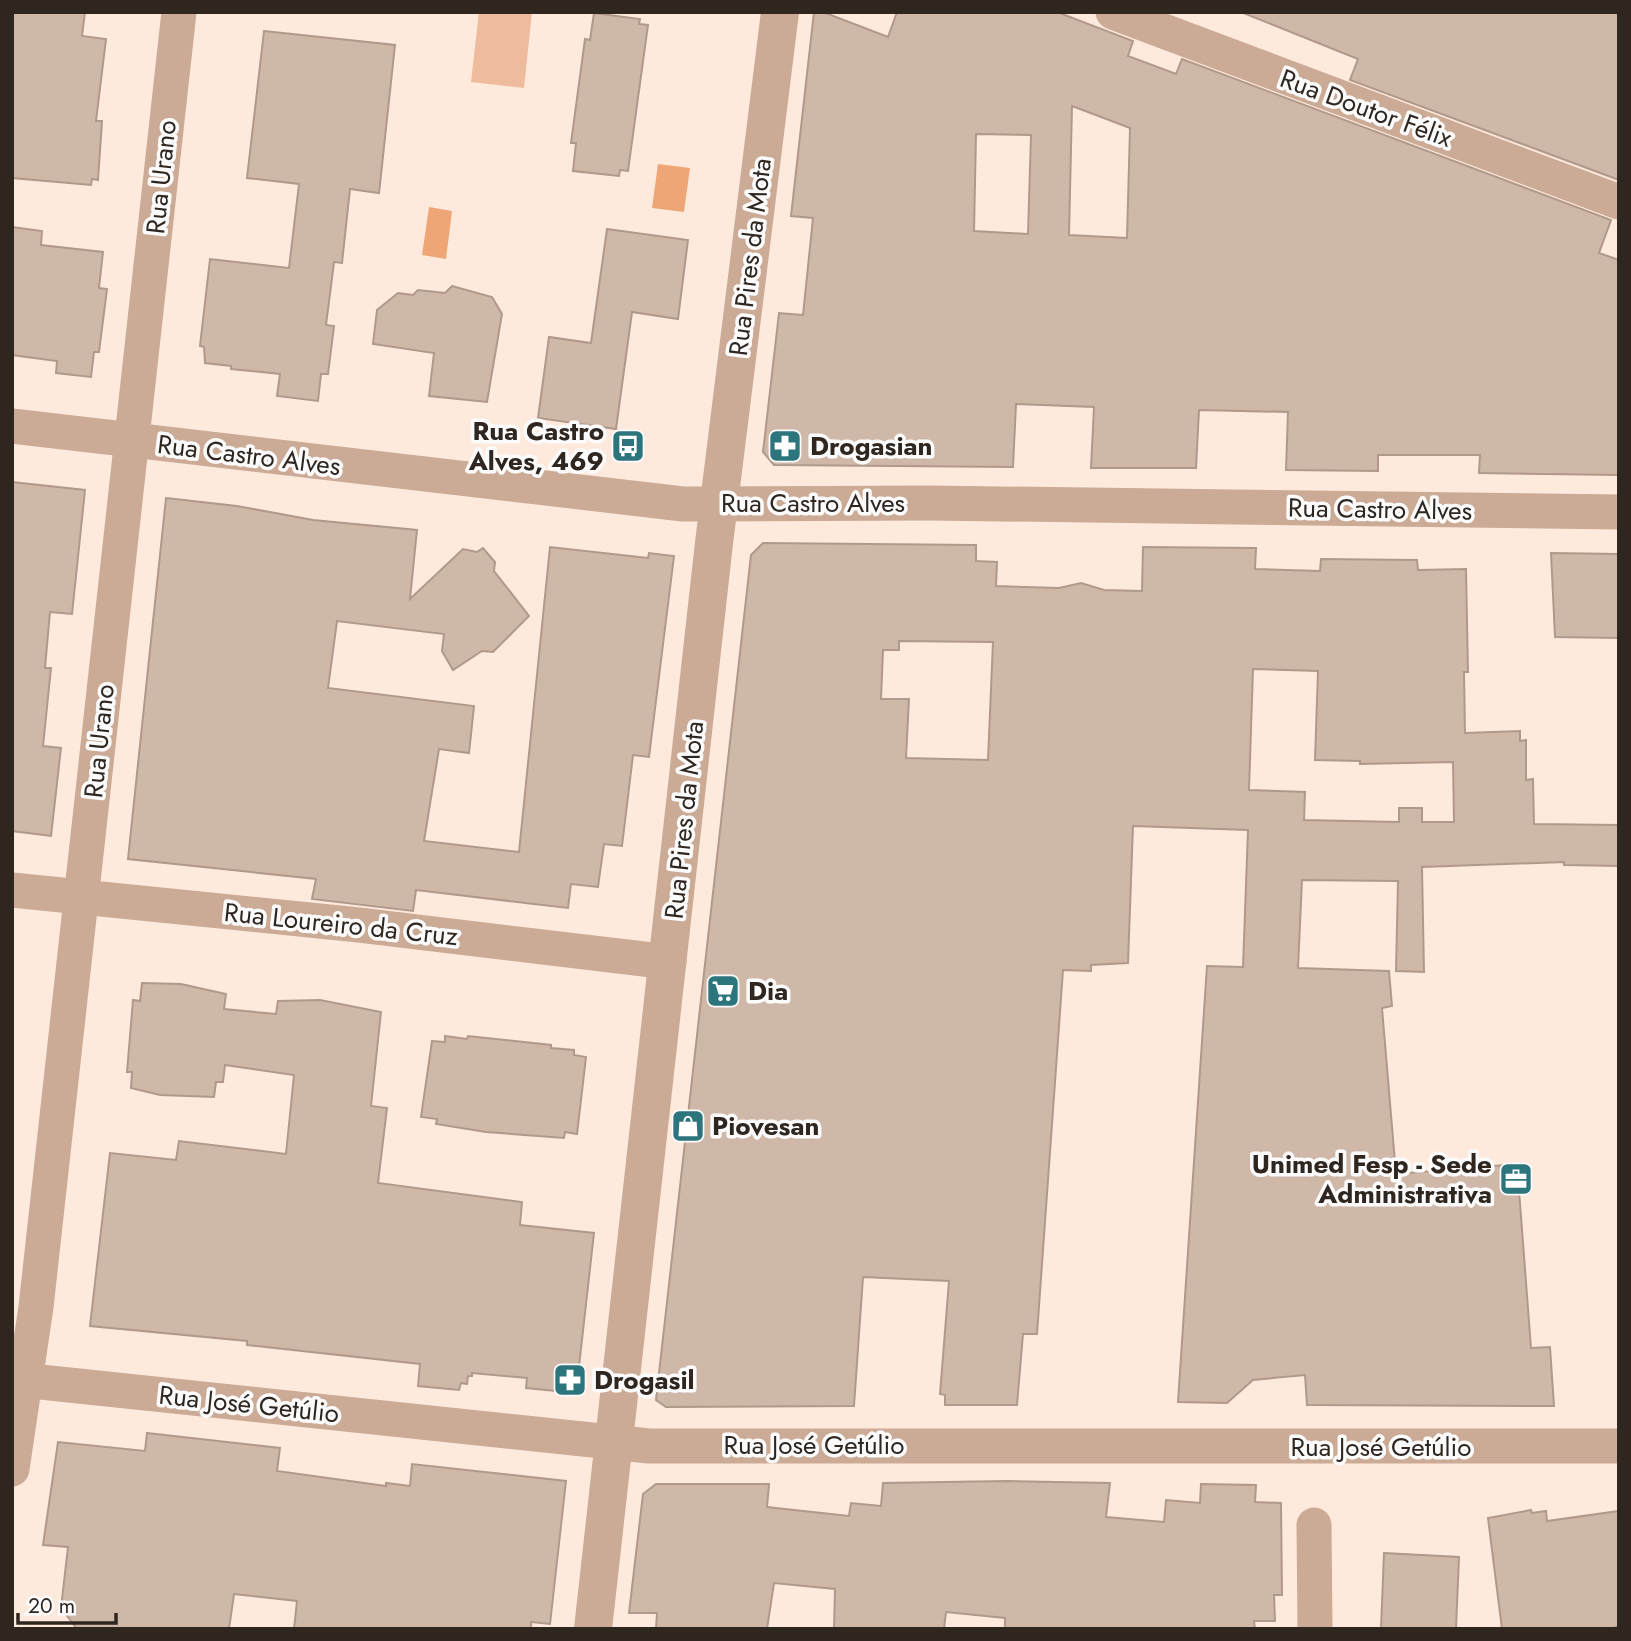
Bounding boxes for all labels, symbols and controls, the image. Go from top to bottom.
street label: Rua Doutor Félix [1275,59,1457,157]
street label: Rua Urano [136,118,186,236]
street label: Rua Pires da Mota [719,156,781,358]
place label: Rua Castro Alves, 469 [468,412,604,480]
street label: Rua Castro Alves [155,425,343,485]
bus stop icon: Rua Castro Alves, 469 [609,427,647,465]
pharmacy icon: Drogasian [766,427,804,465]
place label: Drogasian [810,427,933,465]
street label: Rua Castro Alves [721,484,905,522]
street label: Rua Castro Alves [1288,488,1472,530]
street label: Rua Urano [74,682,124,800]
street label: Rua Pires da Mota [655,719,713,921]
street label: Rua Loureiro da Cruz [222,893,460,955]
supermarket icon: Dia [704,972,742,1010]
place label: Dia [748,972,788,1010]
shop icon: Piovesan [669,1107,707,1145]
place label: Piovesan [712,1107,819,1145]
place label: Unimed Fesp - Sede Administrativa [1252,1145,1492,1213]
office icon: Unimed Fesp - Sede Administrativa [1497,1160,1535,1198]
pharmacy icon: Drogasil [551,1361,589,1399]
place label: Drogasil [594,1361,695,1399]
street label: Rua José Getúlio [157,1376,341,1432]
street label: Rua José Getúlio [724,1426,905,1464]
street label: Rua José Getúlio [1291,1428,1472,1466]
scale bar [18,1582,116,1626]
text: 20 m [28,1591,75,1621]

